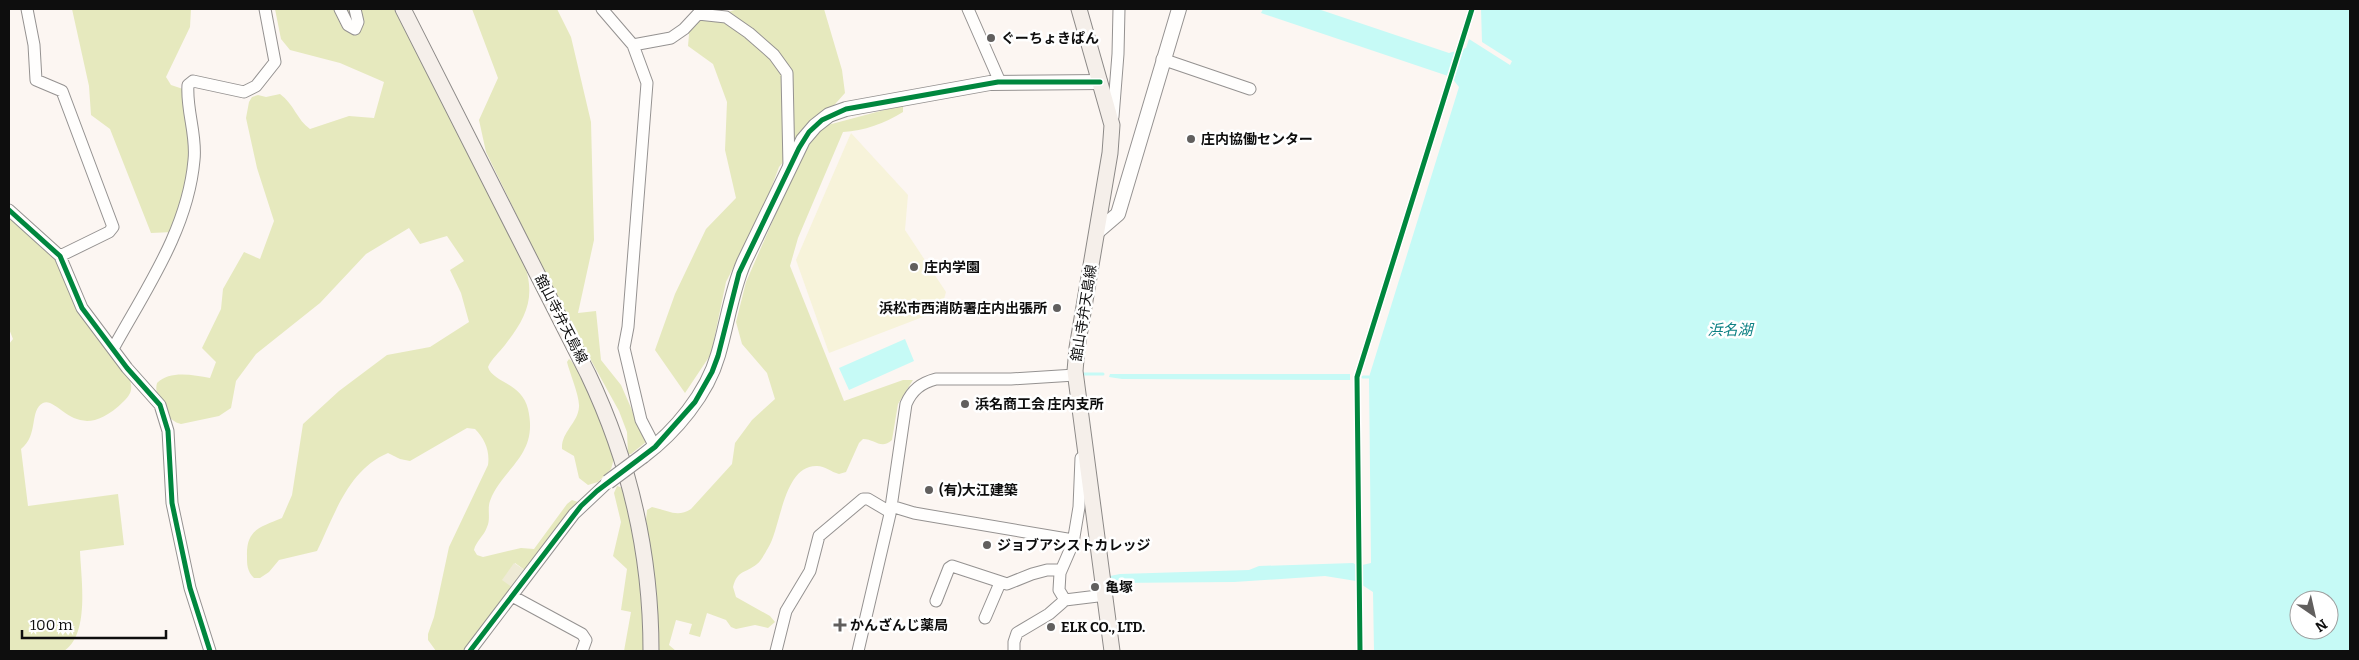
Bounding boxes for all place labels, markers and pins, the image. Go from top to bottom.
place label: ぐーちょきぱん [1001,30,1099,47]
marker: ぐーちょきぱん [985,32,997,44]
place label: 庄内協働センター [1201,131,1313,148]
marker: 庄内協働センター [1185,133,1197,145]
place label: 庄内学園 [924,259,980,276]
marker: 庄内学園 [908,261,920,273]
place label: 浜松市西消防署庄内出張所 [879,300,1047,317]
marker: 浜松市西消防署庄内出張所 [1051,302,1063,314]
place label: 浜名商工会 庄内支所 [975,396,1104,413]
marker: 浜名商工会 庄内支所 [959,398,971,410]
place label: (有)大江建築 [939,481,1018,499]
marker: (有)大江建築 [923,484,935,496]
place label: ジョブアシストカレッジ [997,537,1150,554]
marker: ジョブアシストカレッジ [981,539,993,551]
place label: 亀塚 [1105,579,1133,596]
marker: 亀塚 [1089,581,1101,593]
place label: かんざんじ薬局 [850,617,948,634]
marker: かんざんじ薬局 [834,619,846,631]
place label: ELK CO., LTD. [1061,619,1145,636]
marker: ELK CO., LTD. [1045,621,1057,633]

